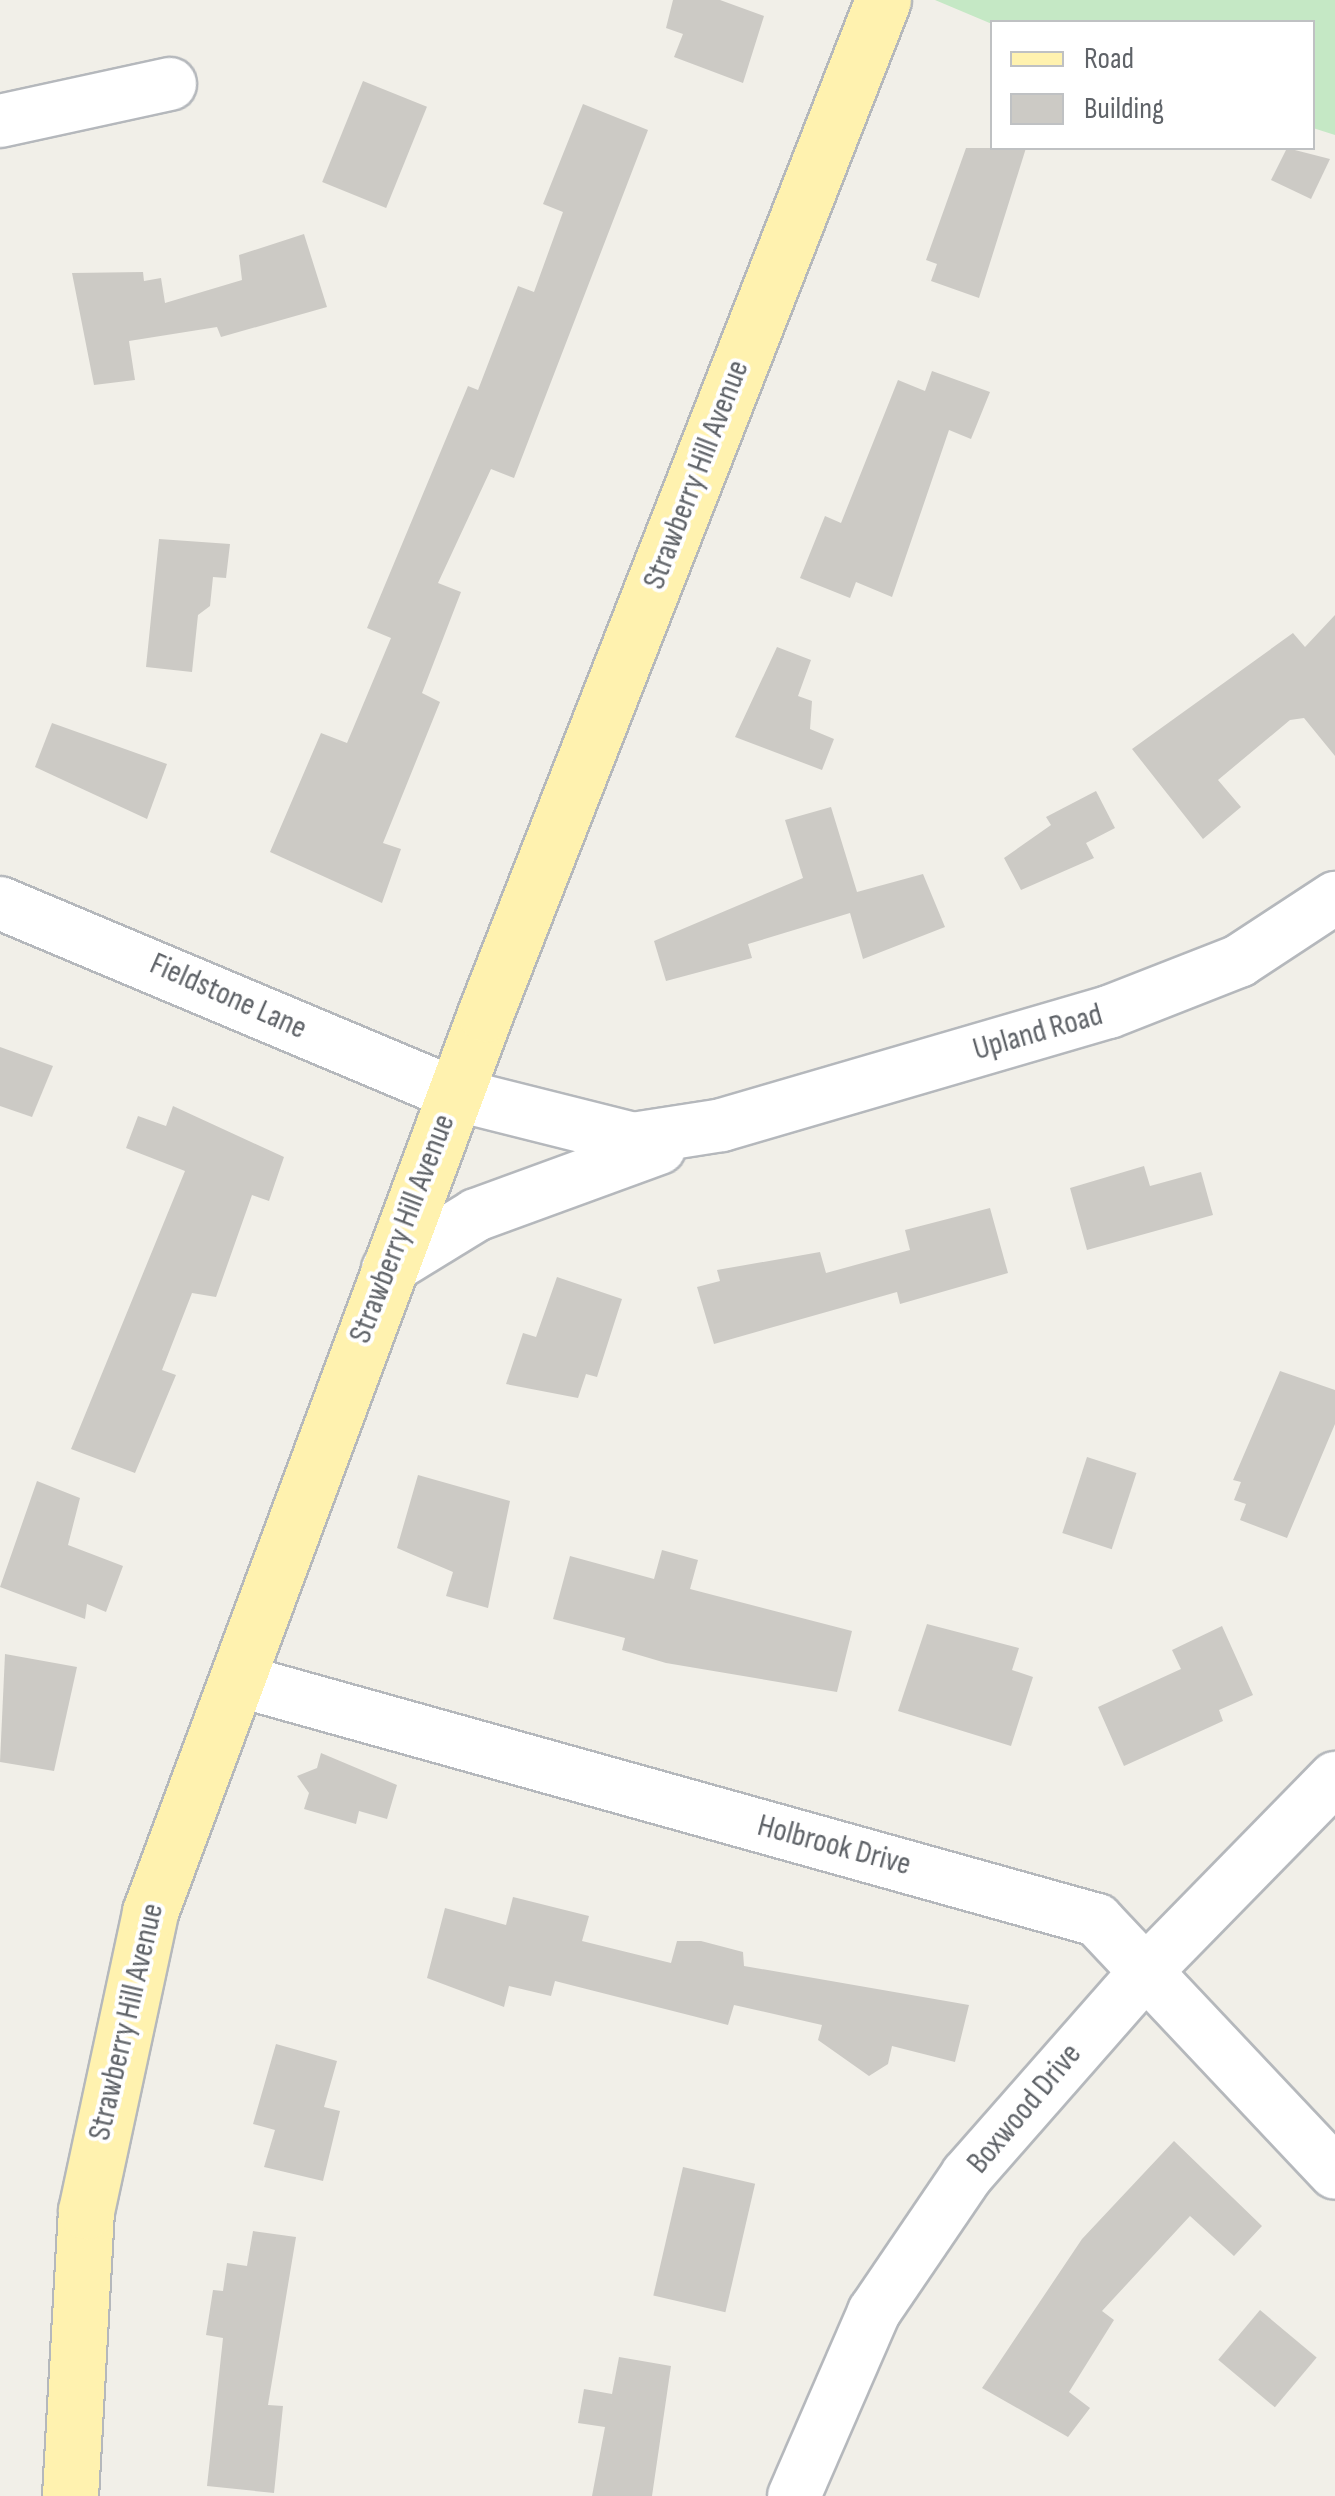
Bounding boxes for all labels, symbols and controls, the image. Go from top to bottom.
legend [990,20,1315,150]
text: Road [1084,41,1134,77]
text: Building [1084,91,1164,127]
street label: Strawberry Hill Avenue [636,355,758,595]
street label: Fieldstone Lane [144,945,312,1049]
street label: Upland Road [969,996,1107,1070]
street label: Strawberry Hill Avenue [342,1109,464,1349]
street label: Holbrook Drive [753,1807,915,1885]
street label: Strawberry Hill Avenue [81,1900,173,2144]
street label: Boxwood Drive [960,2036,1090,2182]

